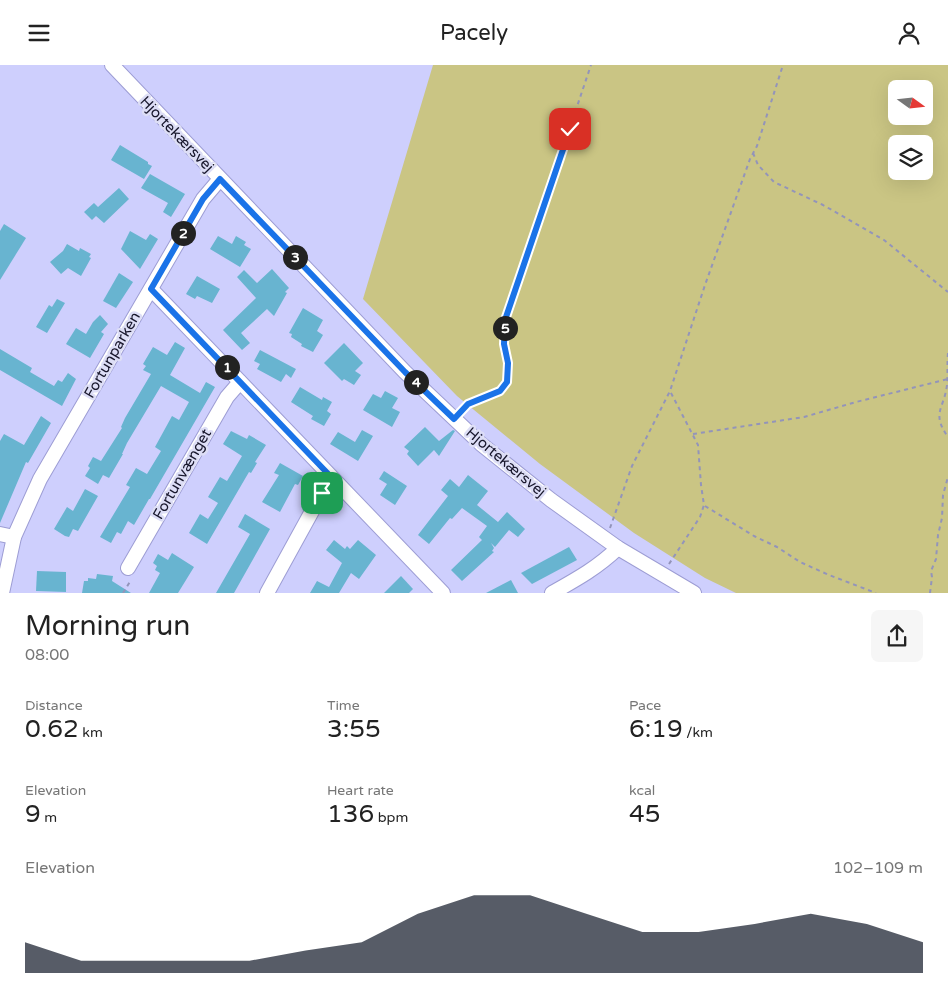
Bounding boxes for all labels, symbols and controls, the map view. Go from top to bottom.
icon: menu [25,19,53,47]
icon: person [895,19,923,47]
text: Pacely [440,20,508,46]
north arrow [888,80,932,125]
map controls [888,80,933,180]
street label: Hjortekærsvej [136,92,218,176]
pin [549,108,591,150]
icon: check [556,115,584,143]
button: layers [888,135,933,180]
pin: 2 [170,221,196,245]
text: 2 [179,225,188,242]
pin: 3 [282,245,308,269]
text: 3 [291,249,300,266]
street label: Fortunparken [80,309,144,401]
pin: 5 [492,315,518,341]
text: 5 [501,320,510,337]
pin: 1 [214,355,240,379]
text: 1 [223,359,232,376]
pin: 4 [404,369,428,395]
text: 4 [412,374,421,391]
street label: Hjortekærsvej [462,423,550,501]
street label: Fortunvænget [149,425,215,522]
pin [301,472,343,514]
icon: arrive [308,479,336,507]
text: Morning run [25,609,190,643]
button: share [871,610,923,662]
text: 08:00 [25,645,69,665]
text: Distance [25,697,83,714]
text: Time [327,697,360,714]
text: Pace [629,697,661,714]
text: 0.62 [25,714,79,744]
text: 3:55 [327,714,381,744]
text: 6:19 [629,714,683,744]
text: km [79,724,103,741]
text: /km [683,724,713,741]
text: Elevation [25,782,86,799]
text: Heart rate [327,782,394,799]
text: kcal [629,782,655,799]
text: 9 [25,799,41,829]
text: 136 [327,799,374,829]
text: 45 [629,799,660,829]
text: m [41,809,57,826]
text: bpm [374,809,408,826]
text: Elevation [25,858,95,878]
text: 102–109 m [833,858,923,878]

